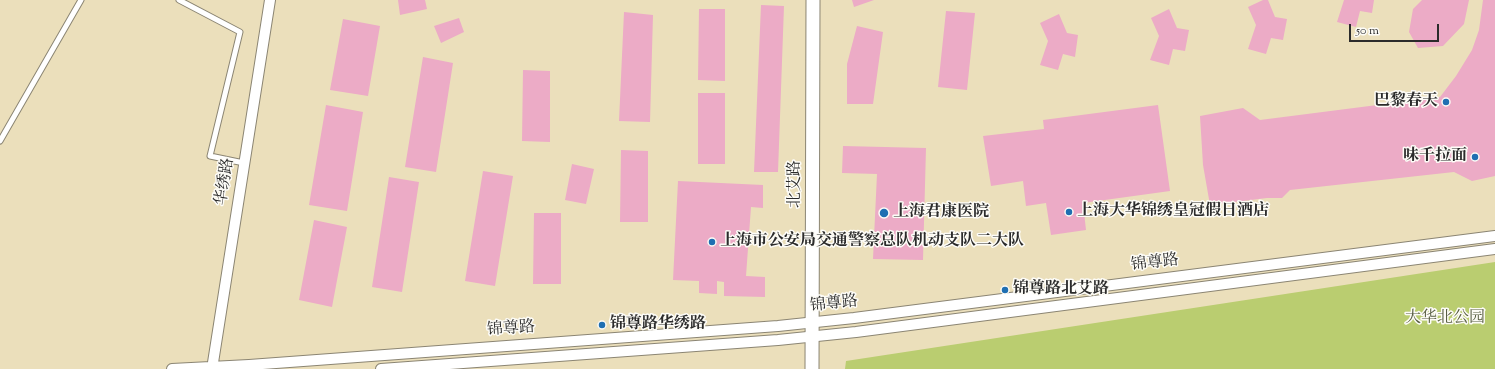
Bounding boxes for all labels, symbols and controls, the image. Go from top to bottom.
scale bar [1351,16,1441,42]
text: 50 m [1356,22,1379,40]
place label: 巴黎春天 [1374,92,1438,112]
marker: 巴黎春天 [1441,97,1451,107]
place label: 味千拉面 [1403,147,1467,167]
marker: 味千拉面 [1470,152,1480,162]
street label: 华绣路 [213,157,239,207]
street label: 北艾路 [786,160,806,208]
place label: 上海大华锦绣皇冠假日酒店 [1077,202,1269,222]
place label: 上海君康医院 [893,203,989,223]
marker: 上海君康医院 [878,207,890,219]
marker: 上海大华锦绣皇冠假日酒店 [1064,207,1074,217]
place label: 上海市公安局交通警察总队机动支队二大队 [720,232,1024,252]
marker: 上海市公安局交通警察总队机动支队二大队 [707,237,717,247]
street label: 锦尊路 [1130,252,1180,276]
place label: 锦尊路北艾路 [1013,280,1109,300]
marker: 锦尊路北艾路 [1000,285,1010,295]
street label: 锦尊路 [809,293,859,317]
park label: 大华北公园 [1405,309,1485,329]
place label: 锦尊路华绣路 [610,315,706,335]
street label: 锦尊路 [486,319,536,341]
marker: 锦尊路华绣路 [597,320,607,330]

